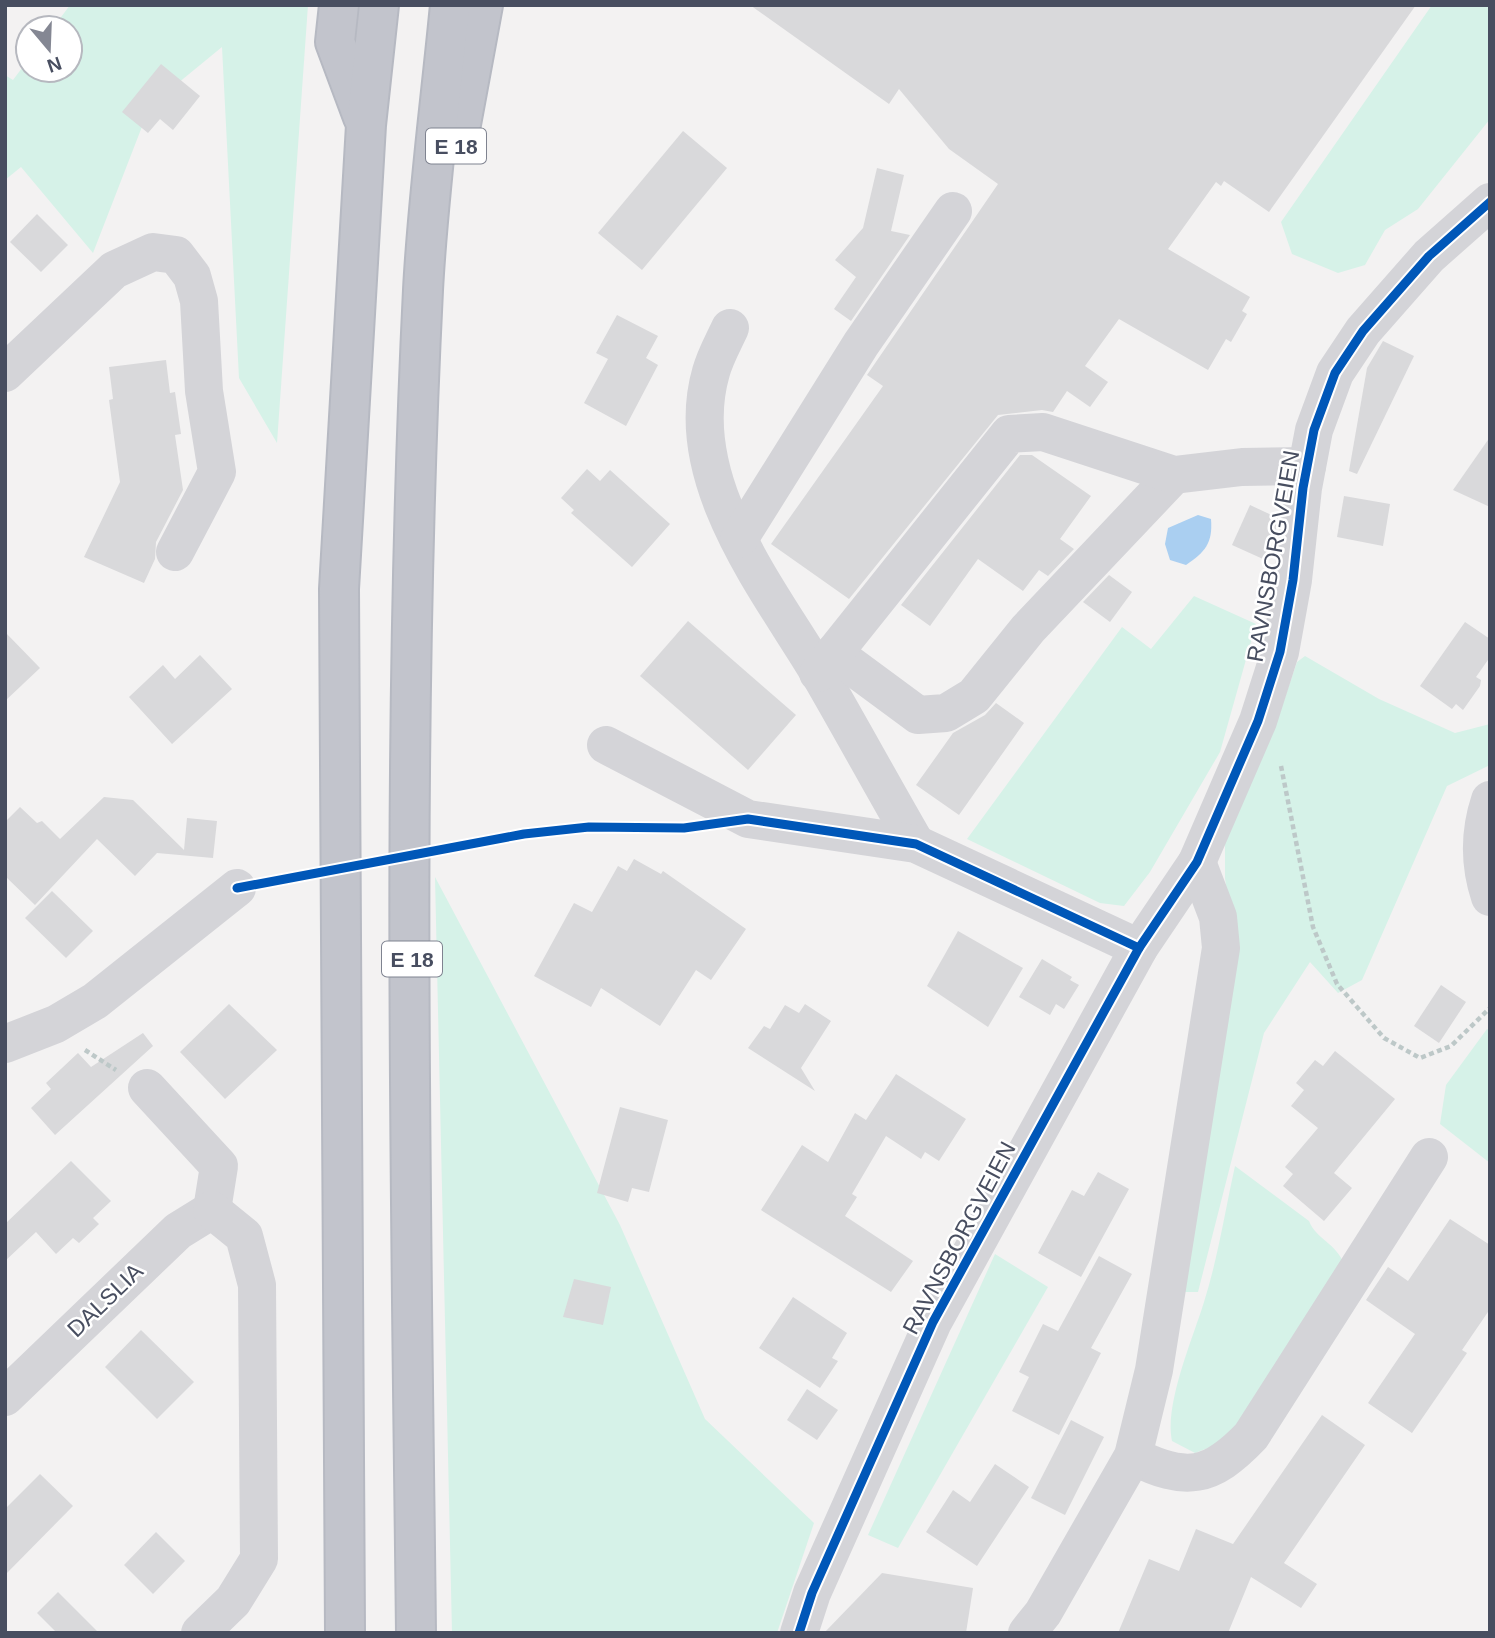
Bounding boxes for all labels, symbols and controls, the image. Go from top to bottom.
north arrow [14,14,84,84]
text: N [44,52,64,77]
road number: E 18 [426,128,486,164]
street label: RAVNSBORGVEIEN [1242,448,1304,664]
road number: E 18 [382,942,442,976]
street label: RAVNSBORGVEIEN [897,1137,1021,1339]
street label: DALSLIA [62,1257,149,1342]

